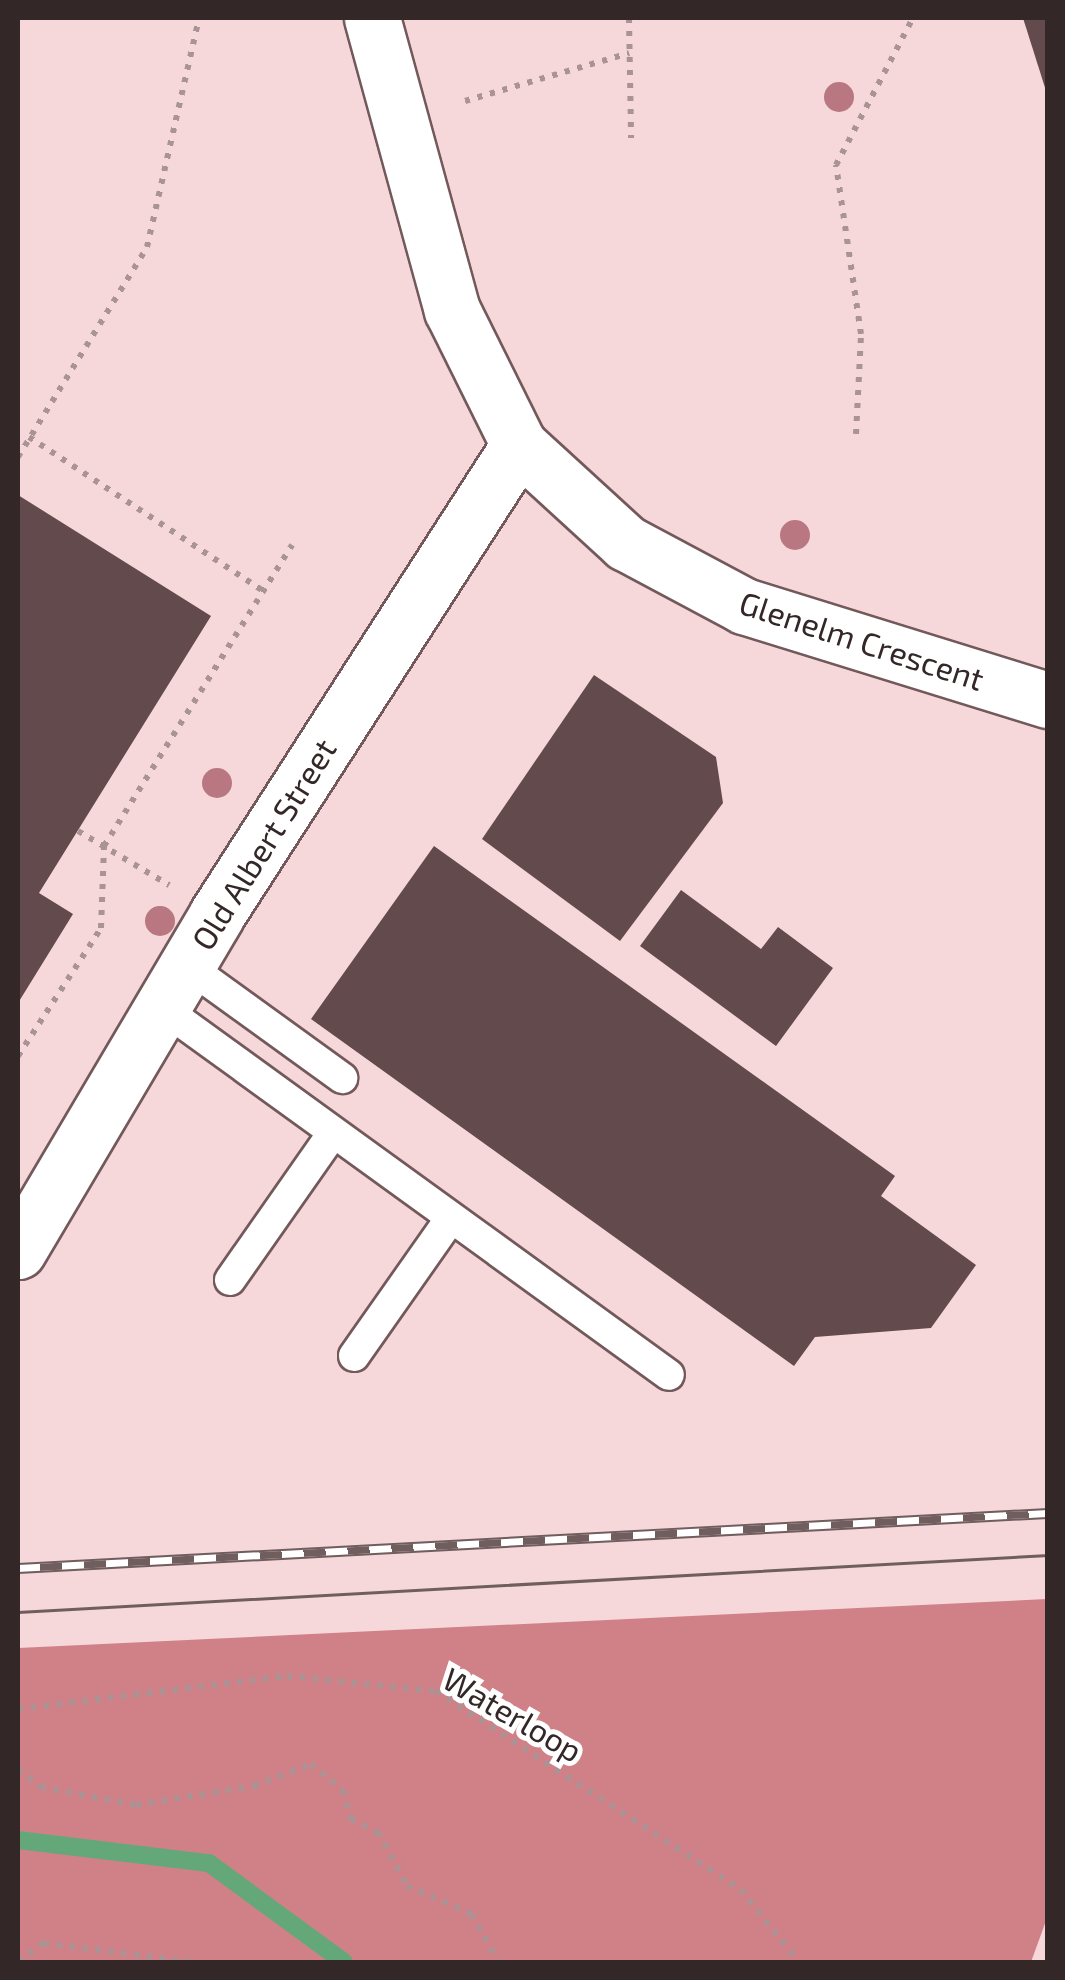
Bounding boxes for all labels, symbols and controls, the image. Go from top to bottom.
street label: Glenelm Crescent [735,582,989,698]
street label: Old Albert Street [183,731,343,957]
street label: Waterloop [437,1659,589,1769]

